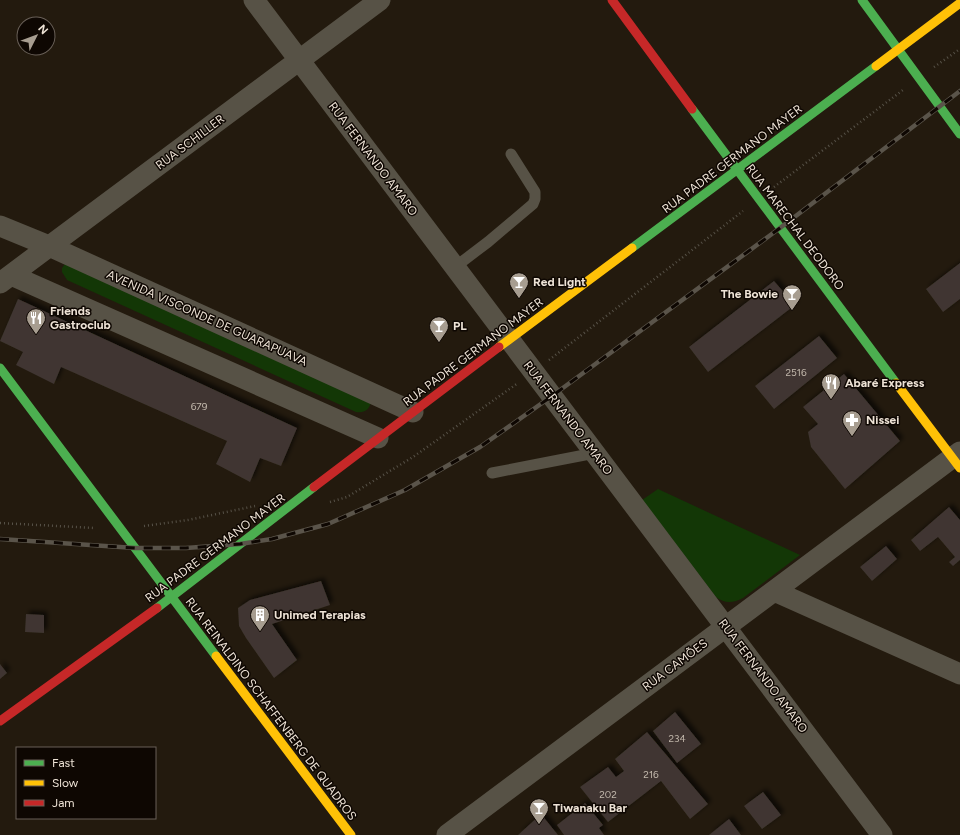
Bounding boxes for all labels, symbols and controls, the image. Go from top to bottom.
north arrow [16,16,56,56]
text: N [35,22,51,37]
street label: RUA FERNANDO AMARO [326,99,420,219]
street label: RUA PADRE GERMANO MAYER [659,102,805,216]
street label: RUA SCHILLER [153,112,227,172]
street label: RUA MARECHAL DEODORO [743,161,847,293]
street label: AVENIDA VISCONDE DE GUARAPUAVA [105,267,309,369]
bar icon: Red Light [508,271,530,299]
place label: Red Light [533,275,586,289]
bar icon: The Bowie [781,283,803,311]
place label: The Bowie [721,287,778,301]
street label: RUA PADRE GERMANO MAYER [400,295,546,409]
place label: Friends Gastroclub [50,304,111,332]
restaurant icon: Friends Gastroclub [25,307,47,335]
bar icon: PL [428,315,450,343]
place label: PL [453,319,467,333]
street label: RUA FERNANDO AMARO [521,358,615,478]
house number: 2516 [785,366,807,379]
restaurant icon: Abaré Express [820,372,842,400]
place label: Abaré Express [845,376,925,390]
house number: 679 [191,400,208,413]
pharmacy icon: Nissei [841,409,863,437]
place label: Nissei [866,413,899,427]
street label: RUA PADRE GERMANO MAYER [142,491,288,605]
street label: RUA REINALDINO SCHAFFENBERG DE QUADROS [183,595,359,823]
building icon: Unimed Terapias [249,604,271,632]
place label: Unimed Terapias [274,608,366,622]
street label: RUA FERNANDO AMARO [716,616,810,736]
street label: RUA CAMÕES [640,636,710,694]
house number: 234 [668,732,686,745]
legend [16,747,156,819]
text: Fast [52,756,75,770]
house number: 216 [643,768,659,781]
text: Slow [52,776,79,790]
house number: 202 [599,788,617,801]
text: Jam [52,796,75,810]
bar icon: Tiwanaku Bar [528,797,550,825]
place label: Tiwanaku Bar [553,801,627,815]

